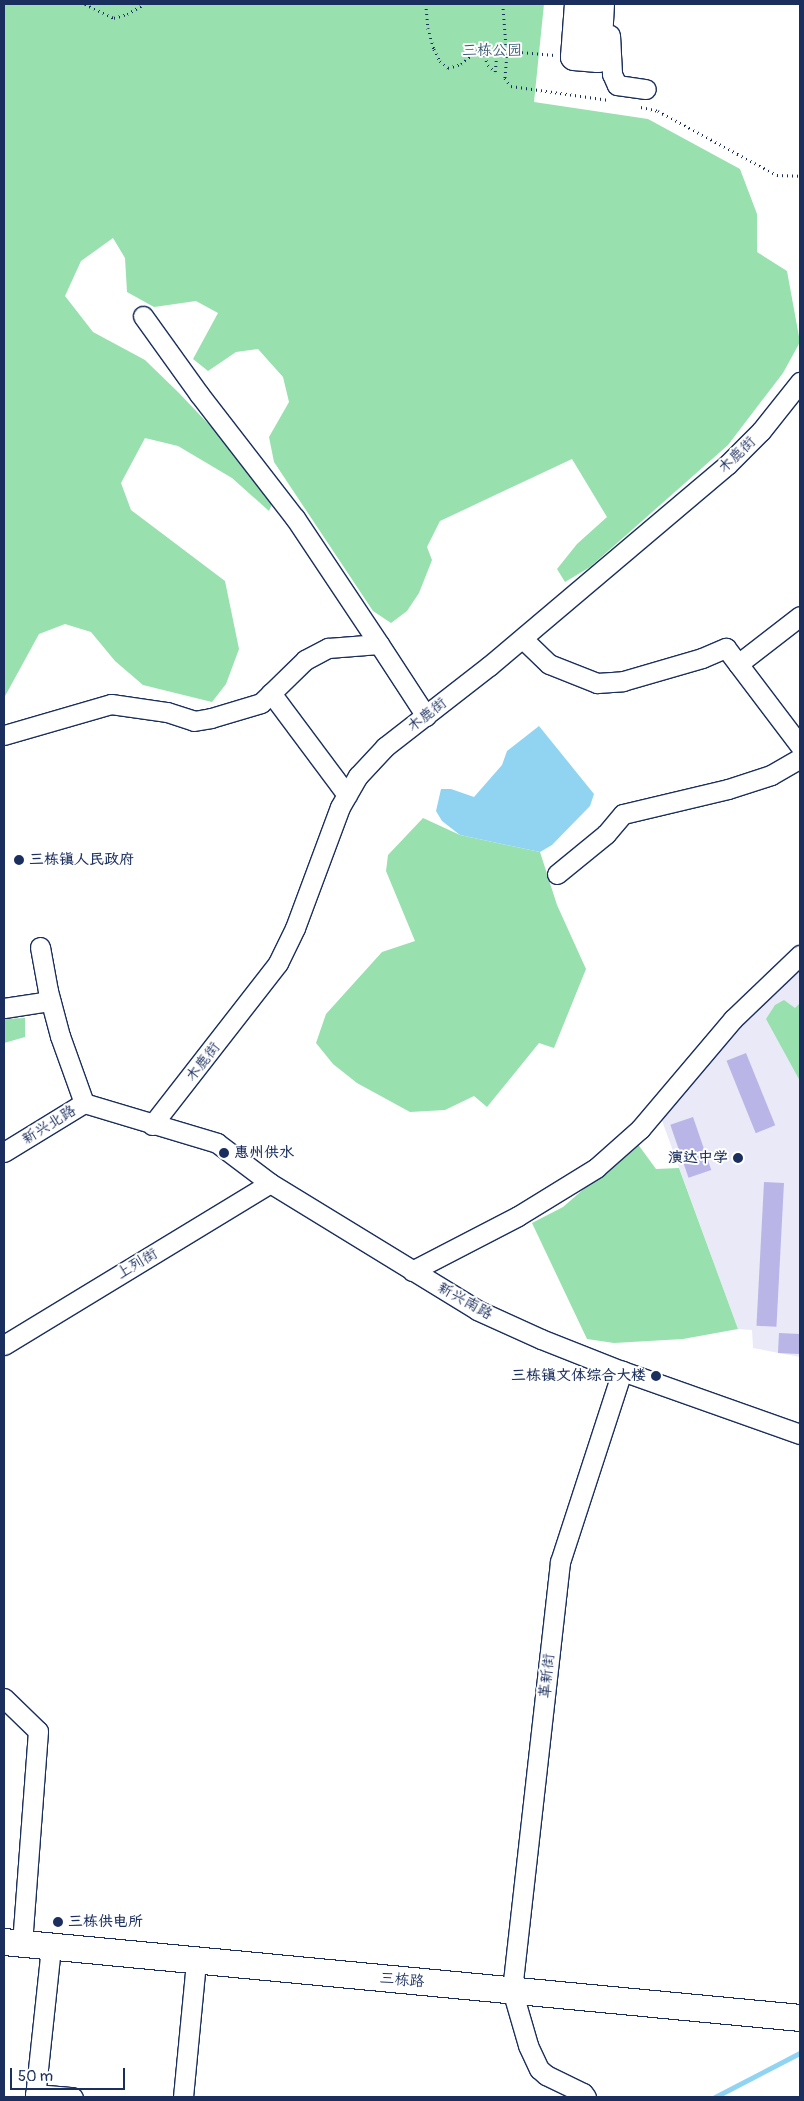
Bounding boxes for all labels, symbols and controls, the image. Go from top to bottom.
park label: 三栋公园 [462,42,522,60]
street label: 木鹿街 [715,433,759,477]
street label: 木鹿街 [404,694,450,736]
place label: 三栋镇人民政府 [29,851,134,869]
marker: 三栋镇人民政府 [13,854,25,866]
street label: 木鹿街 [182,1039,224,1085]
street label: 新兴北路 [19,1101,79,1149]
place label: 惠州供水 [234,1144,294,1162]
marker: 惠州供水 [218,1147,230,1159]
place label: 演达中学 [668,1149,728,1167]
marker: 演达中学 [732,1152,744,1164]
street label: 上列街 [113,1245,161,1283]
street label: 新兴南路 [434,1279,496,1323]
place label: 三栋镇文体综合大楼 [511,1367,646,1385]
marker: 三栋镇文体综合大楼 [650,1370,662,1382]
street label: 革新街 [536,1653,558,1699]
place label: 三栋供电所 [68,1913,143,1931]
marker: 三栋供电所 [52,1916,64,1928]
street label: 三栋路 [379,1969,425,1991]
scale bar [12,2058,128,2090]
text: 50 m [18,2067,53,2086]

